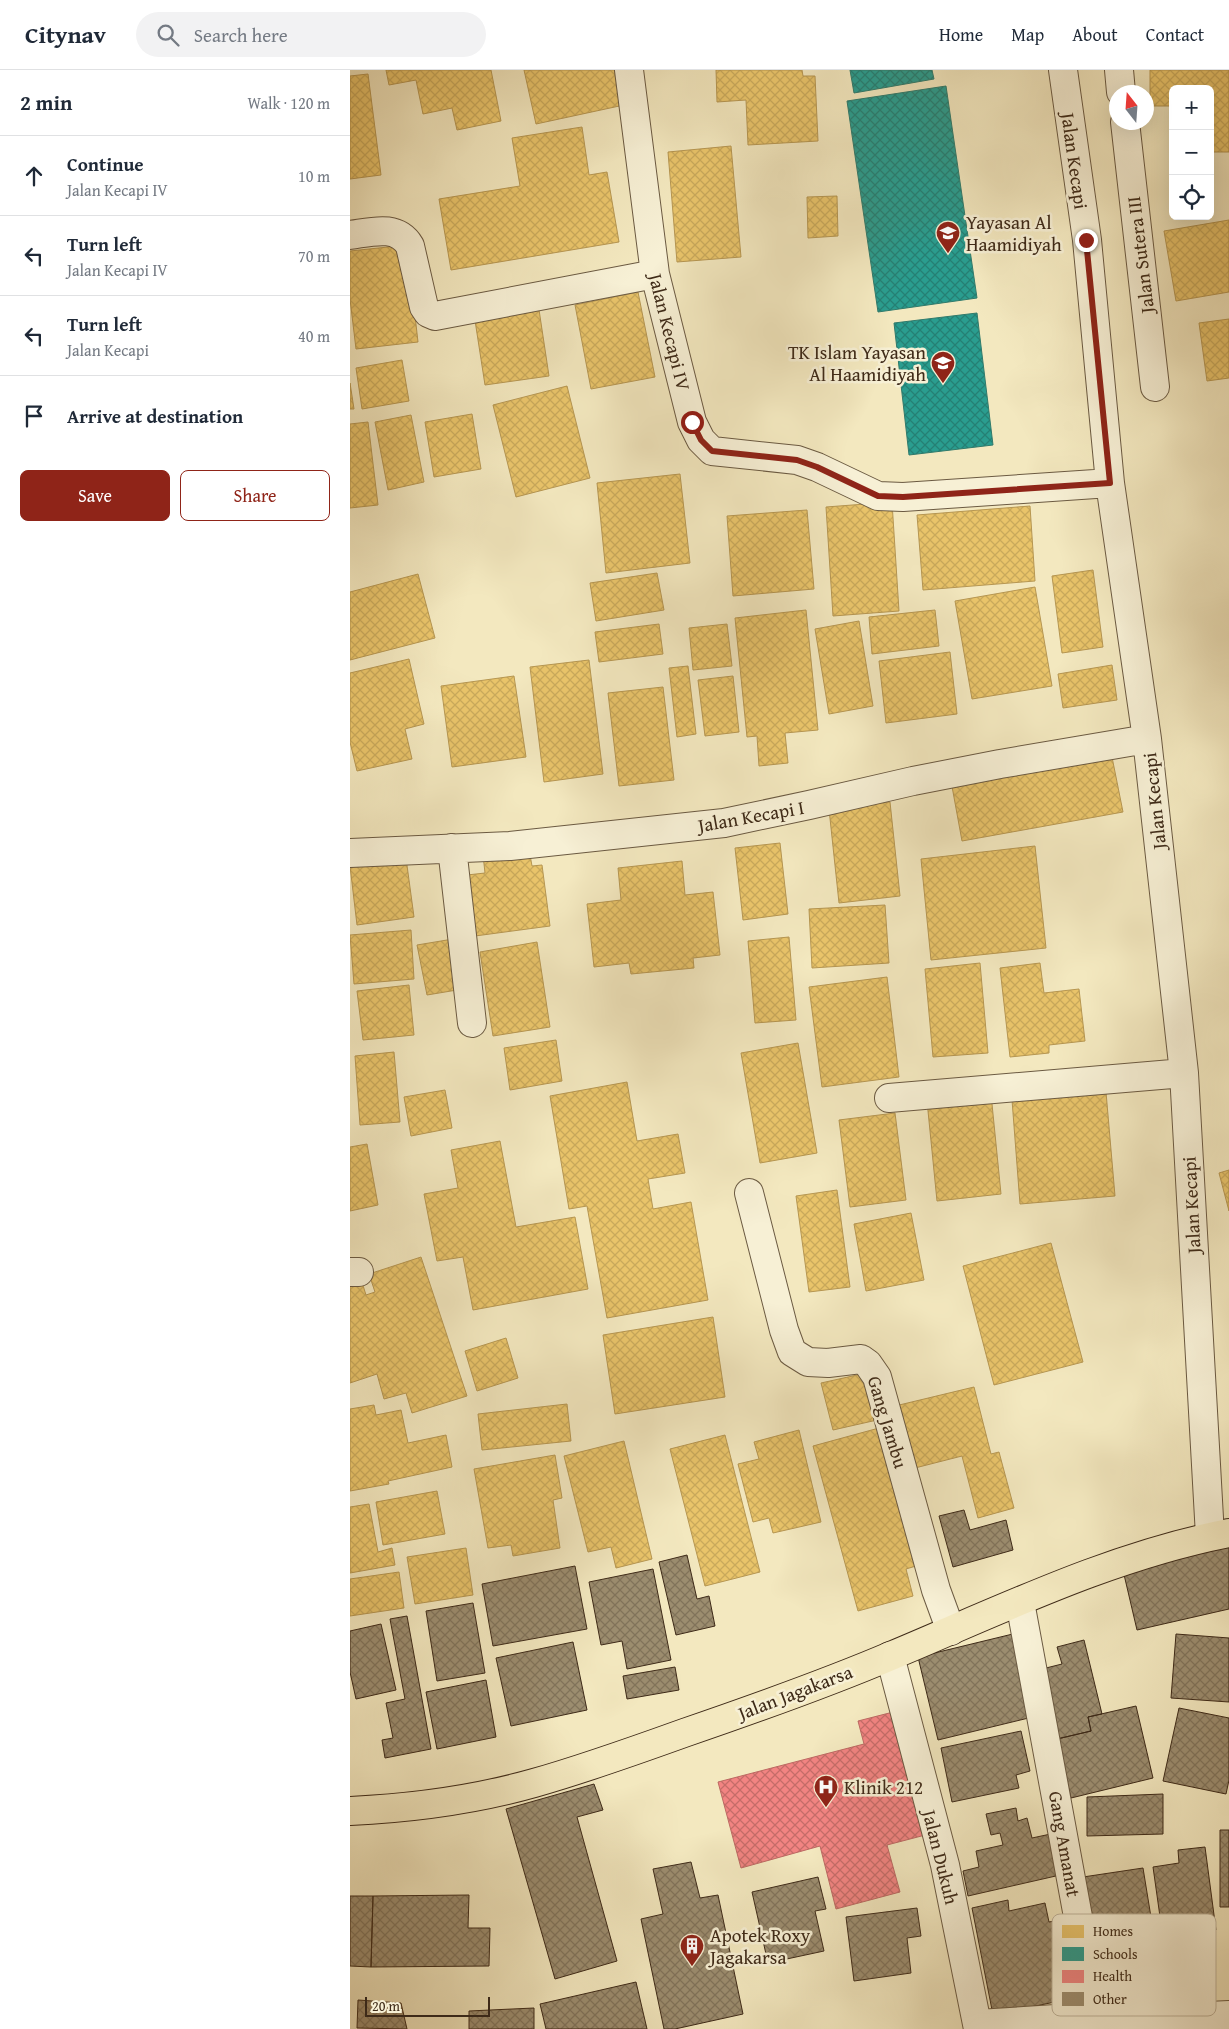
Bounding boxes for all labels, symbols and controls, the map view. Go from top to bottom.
search box [136,12,486,57]
text: Citynav [25,17,106,52]
icon: search [154,21,182,49]
text: Search here [194,21,288,49]
text: Home [939,21,983,48]
text: Map [1011,21,1044,48]
text: About [1072,21,1118,48]
text: Contact [1146,21,1204,48]
north arrow [1109,85,1154,130]
map controls [1169,85,1214,220]
button: + [1169,85,1214,130]
text: 2 min [20,87,72,118]
text: Walk · 120 m [247,91,330,115]
street label: Jalan Kecapi [1054,109,1096,211]
button: − [1169,130,1214,175]
text: Continue [67,150,144,178]
icon: ahead [20,162,48,190]
text: 10 m [298,164,330,188]
button: locate [1169,175,1214,220]
text: Jalan Kecapi IV [67,178,168,202]
street label: Jalan Sutera III [1119,195,1161,317]
place label: Yayasan Al Haamidiyah [966,208,1062,258]
school or university icon: Yayasan Al Haamidiyah [935,220,961,254]
route end [1075,229,1098,252]
text: Turn left [67,230,142,258]
icon: left [20,242,48,270]
text: 70 m [298,244,330,268]
text: Jalan Kecapi IV [67,258,168,282]
street label: Jalan Kecapi IV [641,269,698,394]
text: Turn left [67,310,142,338]
icon: left [20,322,48,350]
text: 40 m [298,324,330,348]
text: Jalan Kecapi [67,338,149,362]
place label: TK Islam Yayasan Al Haamidiyah [788,338,926,388]
school or university icon: TK Islam Yayasan Al Haamidiyah [930,350,956,384]
icon: arrive [20,402,48,430]
text: Arrive at destination [67,402,243,430]
route start [681,411,704,434]
button: Save [20,470,170,521]
button: Share [180,470,330,521]
street label: Jalan Kecapi [1135,751,1173,853]
street label: Jalan Kecapi I [694,793,806,839]
street label: Jalan Kecapi [1174,1156,1208,1256]
street label: Gang Jambu [861,1372,915,1472]
street label: Jalan Jagakarsa [732,1657,856,1727]
place label: Klinik 212 [844,1773,923,1801]
hospital icon: Klinik 212 [813,1774,839,1808]
street label: Gang Amanat [1042,1789,1088,1899]
street label: Jalan Dukuh [915,1805,966,1908]
legend [1052,1914,1216,2016]
place label: Apotek Roxy Jagakarsa [708,1921,811,1971]
text: Homes [1093,1921,1133,1941]
building icon: Apotek Roxy Jagakarsa [679,1933,705,1967]
text: Schools [1093,1944,1137,1964]
text: Health [1093,1966,1132,1986]
text: Other [1093,1989,1127,2009]
scale bar [365,1994,490,2017]
text: 20 m [372,1996,400,2016]

